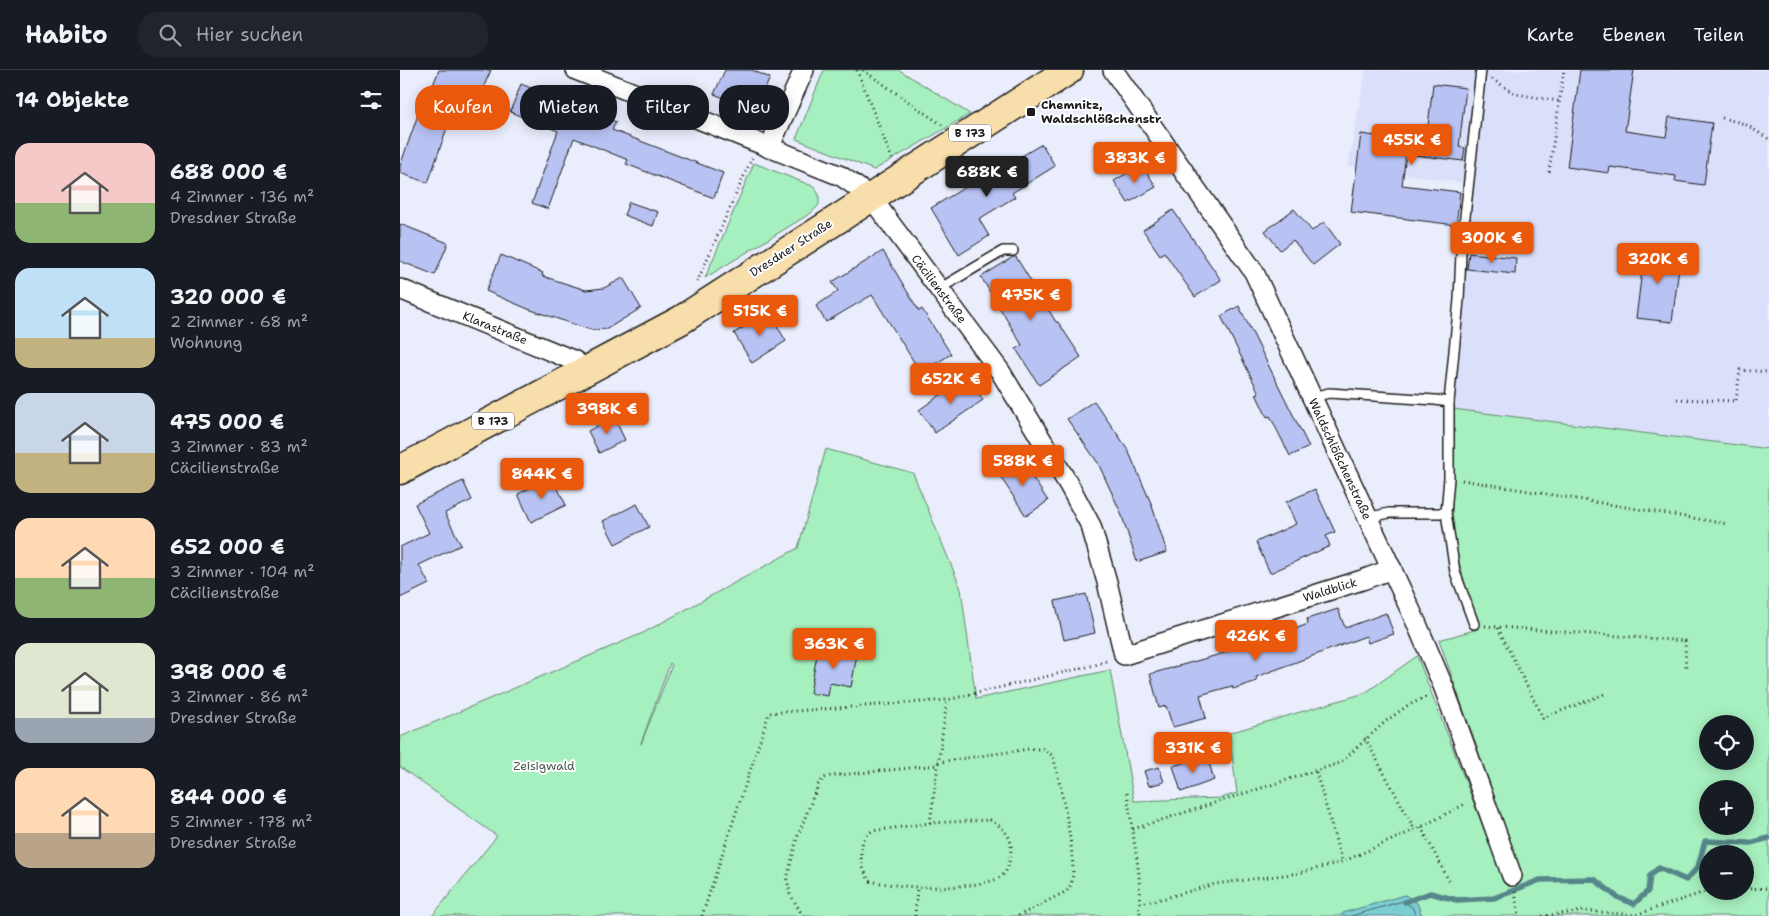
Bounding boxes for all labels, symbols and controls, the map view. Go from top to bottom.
search box [138,12,488,57]
text: Habito [25,19,108,51]
icon: search [156,21,184,49]
text: Hier suchen [196,22,303,47]
text: Karte [1527,23,1574,47]
text: Ebenen [1602,23,1666,47]
text: Teilen [1694,23,1744,47]
chip: Kaufen [415,85,510,130]
chip: Mieten [520,85,617,130]
chip: Filter [627,85,709,130]
chip: Neu [719,85,789,130]
text: 14 Objekte [15,86,129,114]
icon: filters [357,86,385,114]
place label: Chemnitz, Waldschlößchenstr [1041,97,1162,127]
marker: Chemnitz, Waldschlößchenstr [1025,106,1037,118]
road number: B 173 [949,124,991,142]
pin: 455K € [1371,124,1453,166]
text: 455K € [1383,129,1441,150]
pin: 383K € [1094,142,1176,184]
text: 383K € [1105,147,1165,168]
pin: 688K € [946,156,1028,198]
text: 688 000 € [170,158,287,186]
text: 688K € [956,161,1018,182]
icon: home [55,163,115,223]
text: 4 Zimmer · 136 m² [170,186,314,207]
text: Dresdner Straße [170,207,297,228]
street label: Dresdner Straße [747,215,835,281]
pin: 300K € [1451,222,1533,264]
text: 300K € [1461,227,1523,248]
pin: 320K € [1617,242,1699,285]
text: 320K € [1628,248,1688,269]
street label: Cäcilienstraße [908,251,970,327]
pin: 475K € [990,278,1072,321]
text: 320 000 € [170,283,286,311]
text: 475K € [1002,284,1060,305]
icon: home [55,288,115,348]
pin: 515K € [719,294,801,337]
text: 515K € [733,300,787,321]
street label: Klarastraße [460,308,530,348]
text: 2 Zimmer · 68 m² [170,311,308,332]
text: Wohnung [170,332,242,353]
pin: 652K € [910,362,992,405]
text: 652K € [921,368,981,389]
pin: 398K € [566,392,648,435]
street label: Waldschlößchenstraße [1305,396,1375,522]
text: 398K € [577,398,637,419]
text: 475 000 € [170,408,284,436]
road number: B 173 [472,412,514,430]
icon: home [55,413,115,473]
text: 3 Zimmer · 83 m² [170,436,308,457]
pin: 588K € [982,444,1064,487]
text: 588K € [993,450,1053,471]
text: Cäcilienstraße [170,457,280,478]
pin: 844K € [501,458,583,500]
text: 844K € [511,463,573,484]
text: 652 000 € [170,533,285,561]
icon: home [55,538,115,598]
text: 3 Zimmer · 104 m² [170,561,315,582]
street label: Waldblick [1301,574,1359,606]
text: Cäcilienstraße [170,582,280,603]
pin: 426K € [1215,620,1297,662]
text: 426K € [1226,625,1286,646]
pin: 363K € [793,628,875,670]
text: 363K € [804,633,864,654]
text: 398 000 € [170,658,287,686]
icon: home [55,663,115,723]
text: 3 Zimmer · 86 m² [170,686,308,707]
text: Dresdner Straße [170,707,297,728]
map controls [1699,715,1754,900]
button: locate [1699,715,1754,770]
pin: 331K € [1152,732,1234,774]
text: 331K € [1165,737,1221,758]
park label: Zeisigwald [513,758,575,774]
button: + [1699,780,1754,835]
text: 844 000 € [170,783,287,811]
icon: home [55,788,115,848]
text: 5 Zimmer · 178 m² [170,811,313,832]
text: Dresdner Straße [170,832,297,853]
button: − [1699,845,1754,900]

